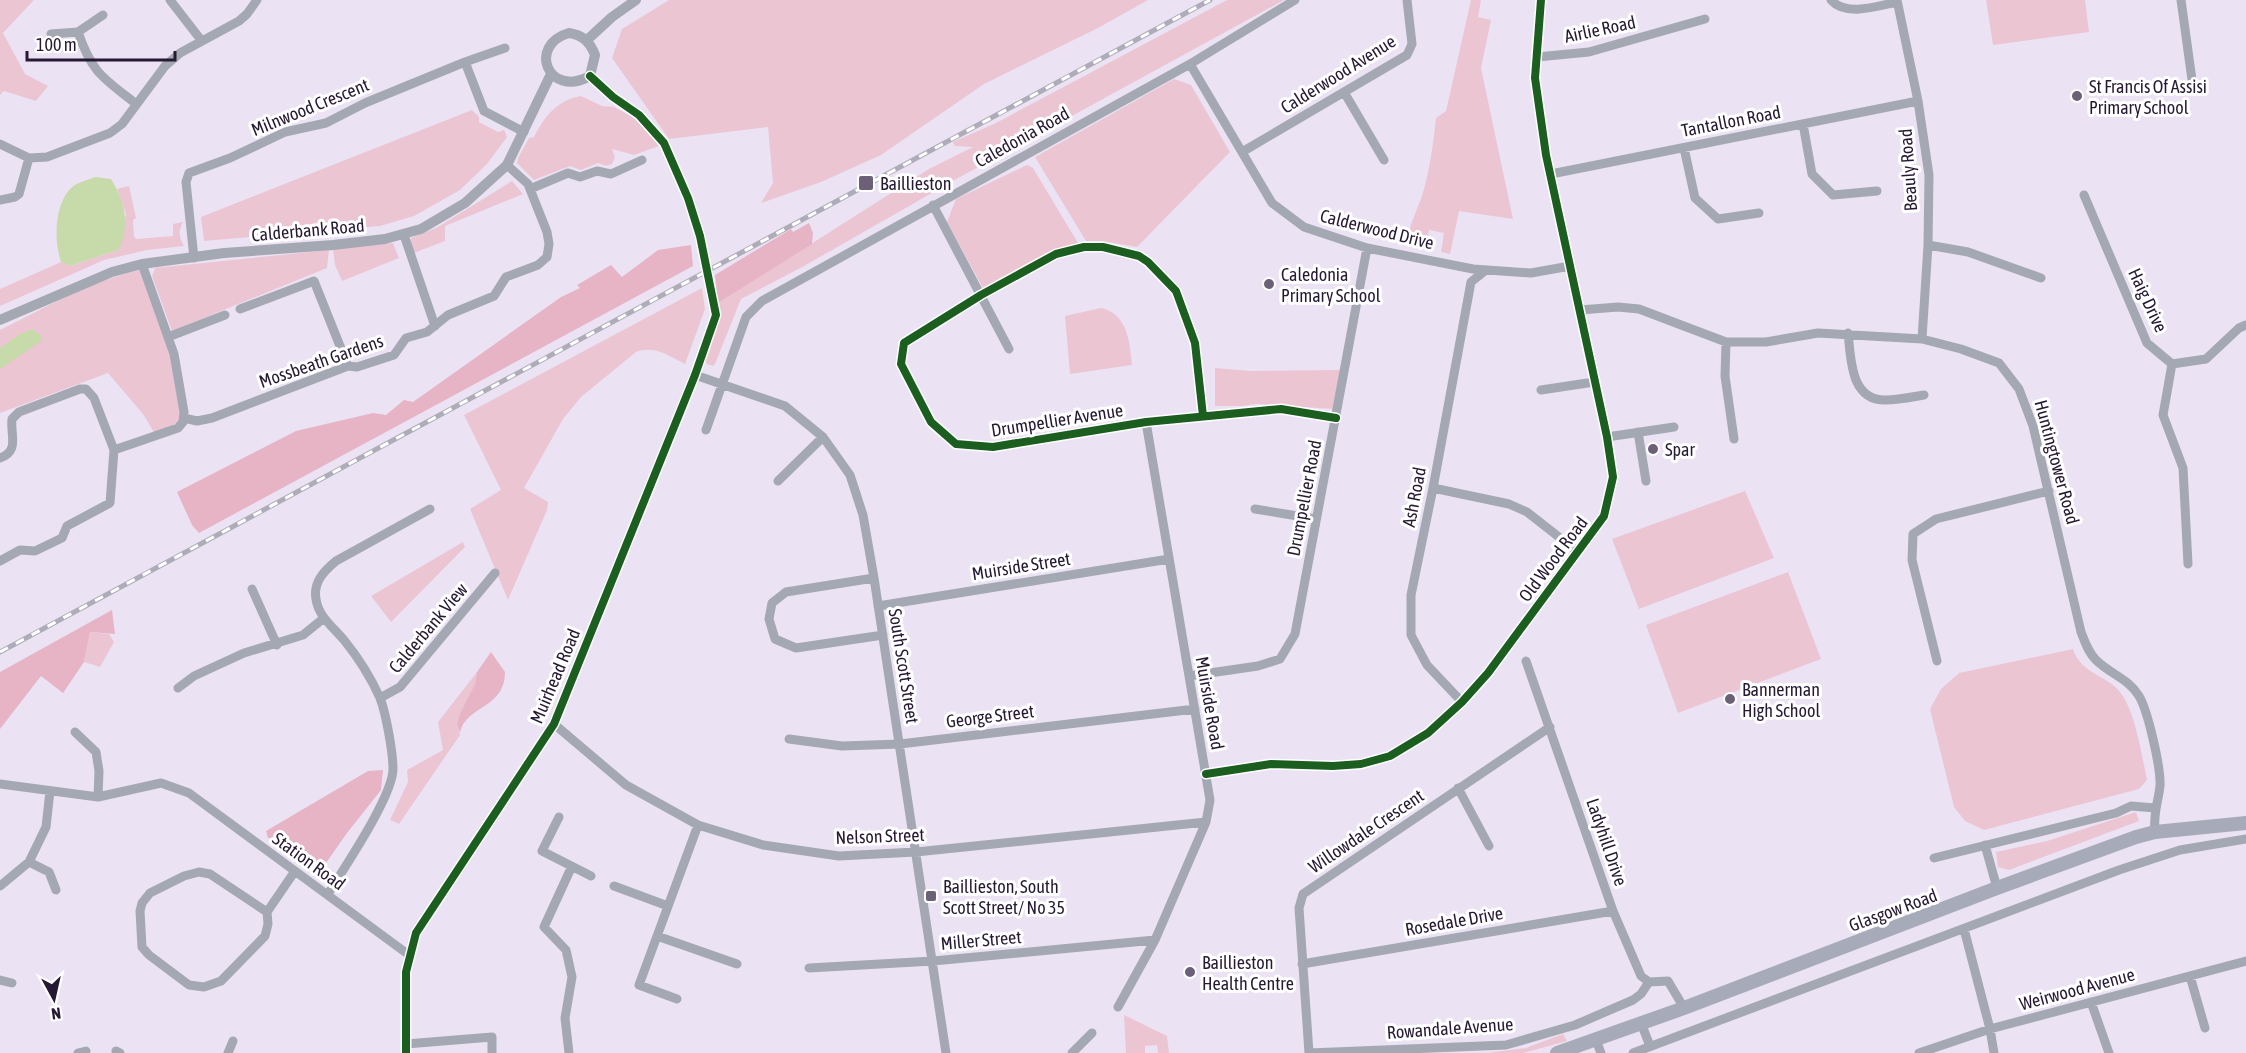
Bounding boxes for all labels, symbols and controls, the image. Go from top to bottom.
street label: Airlie Road [1563,11,1637,47]
scale bar [27,24,176,62]
street label: Calderwood Avenue [1277,30,1399,118]
text: 100 m [36,34,77,55]
street label: Milnwood Crescent [248,74,372,140]
place label: St Francis Of Assisi Primary School [2089,76,2207,118]
marker: St Francis Of Assisi Primary School [2070,89,2084,103]
street label: Tantallon Road [1680,101,1782,141]
street label: Caledonia Road [971,103,1073,171]
street label: Beauly Road [1895,128,1921,212]
place label: Baillieston [880,173,951,194]
marker: Baillieston [857,174,875,192]
street label: Calderwood Drive [1318,205,1436,253]
street label: Calderbank Road [251,215,365,245]
place label: Caledonia Primary School [1281,264,1381,306]
street label: Haig Drive [2124,265,2172,335]
marker: Caledonia Primary School [1262,277,1276,291]
street label: Mossbeath Gardens [256,330,386,392]
street label: Huntingtower Road [2030,398,2084,526]
street label: Drumpellier Avenue [990,399,1124,441]
street label: Drumpellier Road [1282,438,1326,558]
place label: Spar [1665,439,1695,460]
marker: Spar [1646,442,1660,456]
street label: Ash Road [1398,465,1430,529]
street label: Old Wood Road [1514,512,1592,606]
street label: Muirside Street [970,548,1072,584]
street label: Calderbank View [384,579,472,677]
street label: South Scott Street [885,607,923,725]
street label: Muirhead Road [526,625,584,727]
street label: Muirside Road [1191,655,1229,751]
place label: Bannerman High School [1742,679,1820,721]
marker: Bannerman High School [1723,692,1737,706]
street label: George Street [945,700,1035,732]
street label: Willowdale Crescent [1304,785,1428,877]
street label: Ladyhill Drive [1582,796,1632,888]
street label: Nelson Street [835,824,925,848]
street label: Station Road [269,828,349,894]
place label: Baillieston, South Scott Street/ No 35 [943,876,1065,918]
street label: Glasgow Road [1846,884,1940,936]
marker: Baillieston, South Scott Street/ No 35 [924,889,938,903]
street label: Rosedale Drive [1403,902,1505,940]
street label: Miller Street [940,926,1022,954]
place label: Baillieston Health Centre [1202,952,1294,994]
street label: Weirwood Avenue [2017,964,2137,1014]
marker: Baillieston Health Centre [1183,965,1197,979]
north arrow [24,969,84,1029]
text: N [50,1004,62,1023]
street label: Rowandale Avenue [1386,1013,1514,1043]

